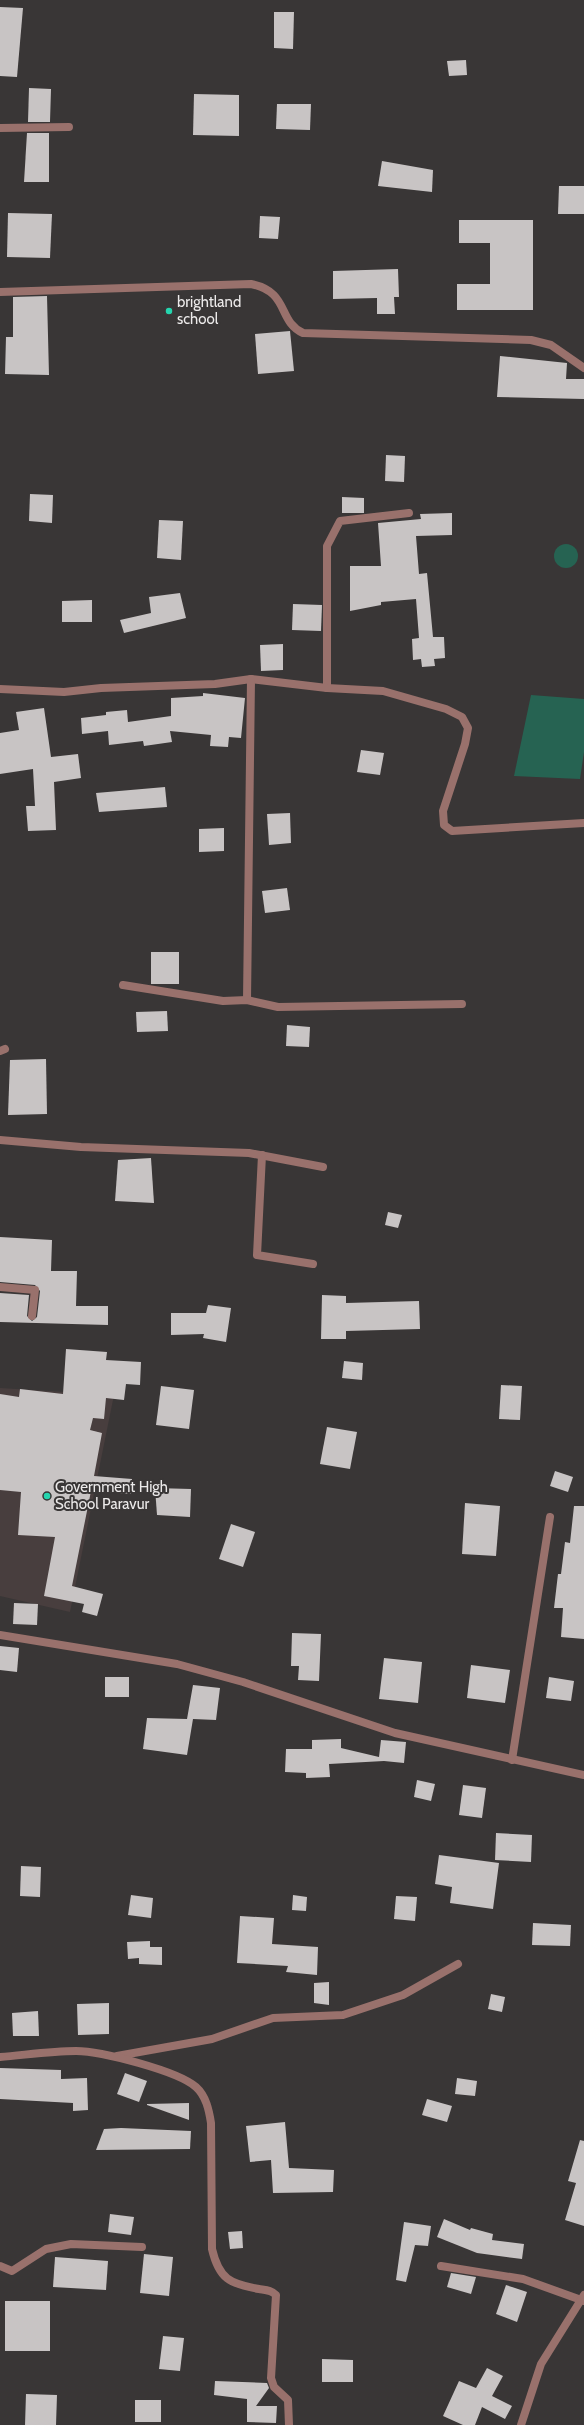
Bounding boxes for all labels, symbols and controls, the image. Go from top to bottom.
place label: brightland school [177,293,241,328]
marker: brightland school [164,306,174,316]
place label: Government High School Paravur [55,1478,168,1513]
marker: Government High School Paravur [42,1491,52,1501]

